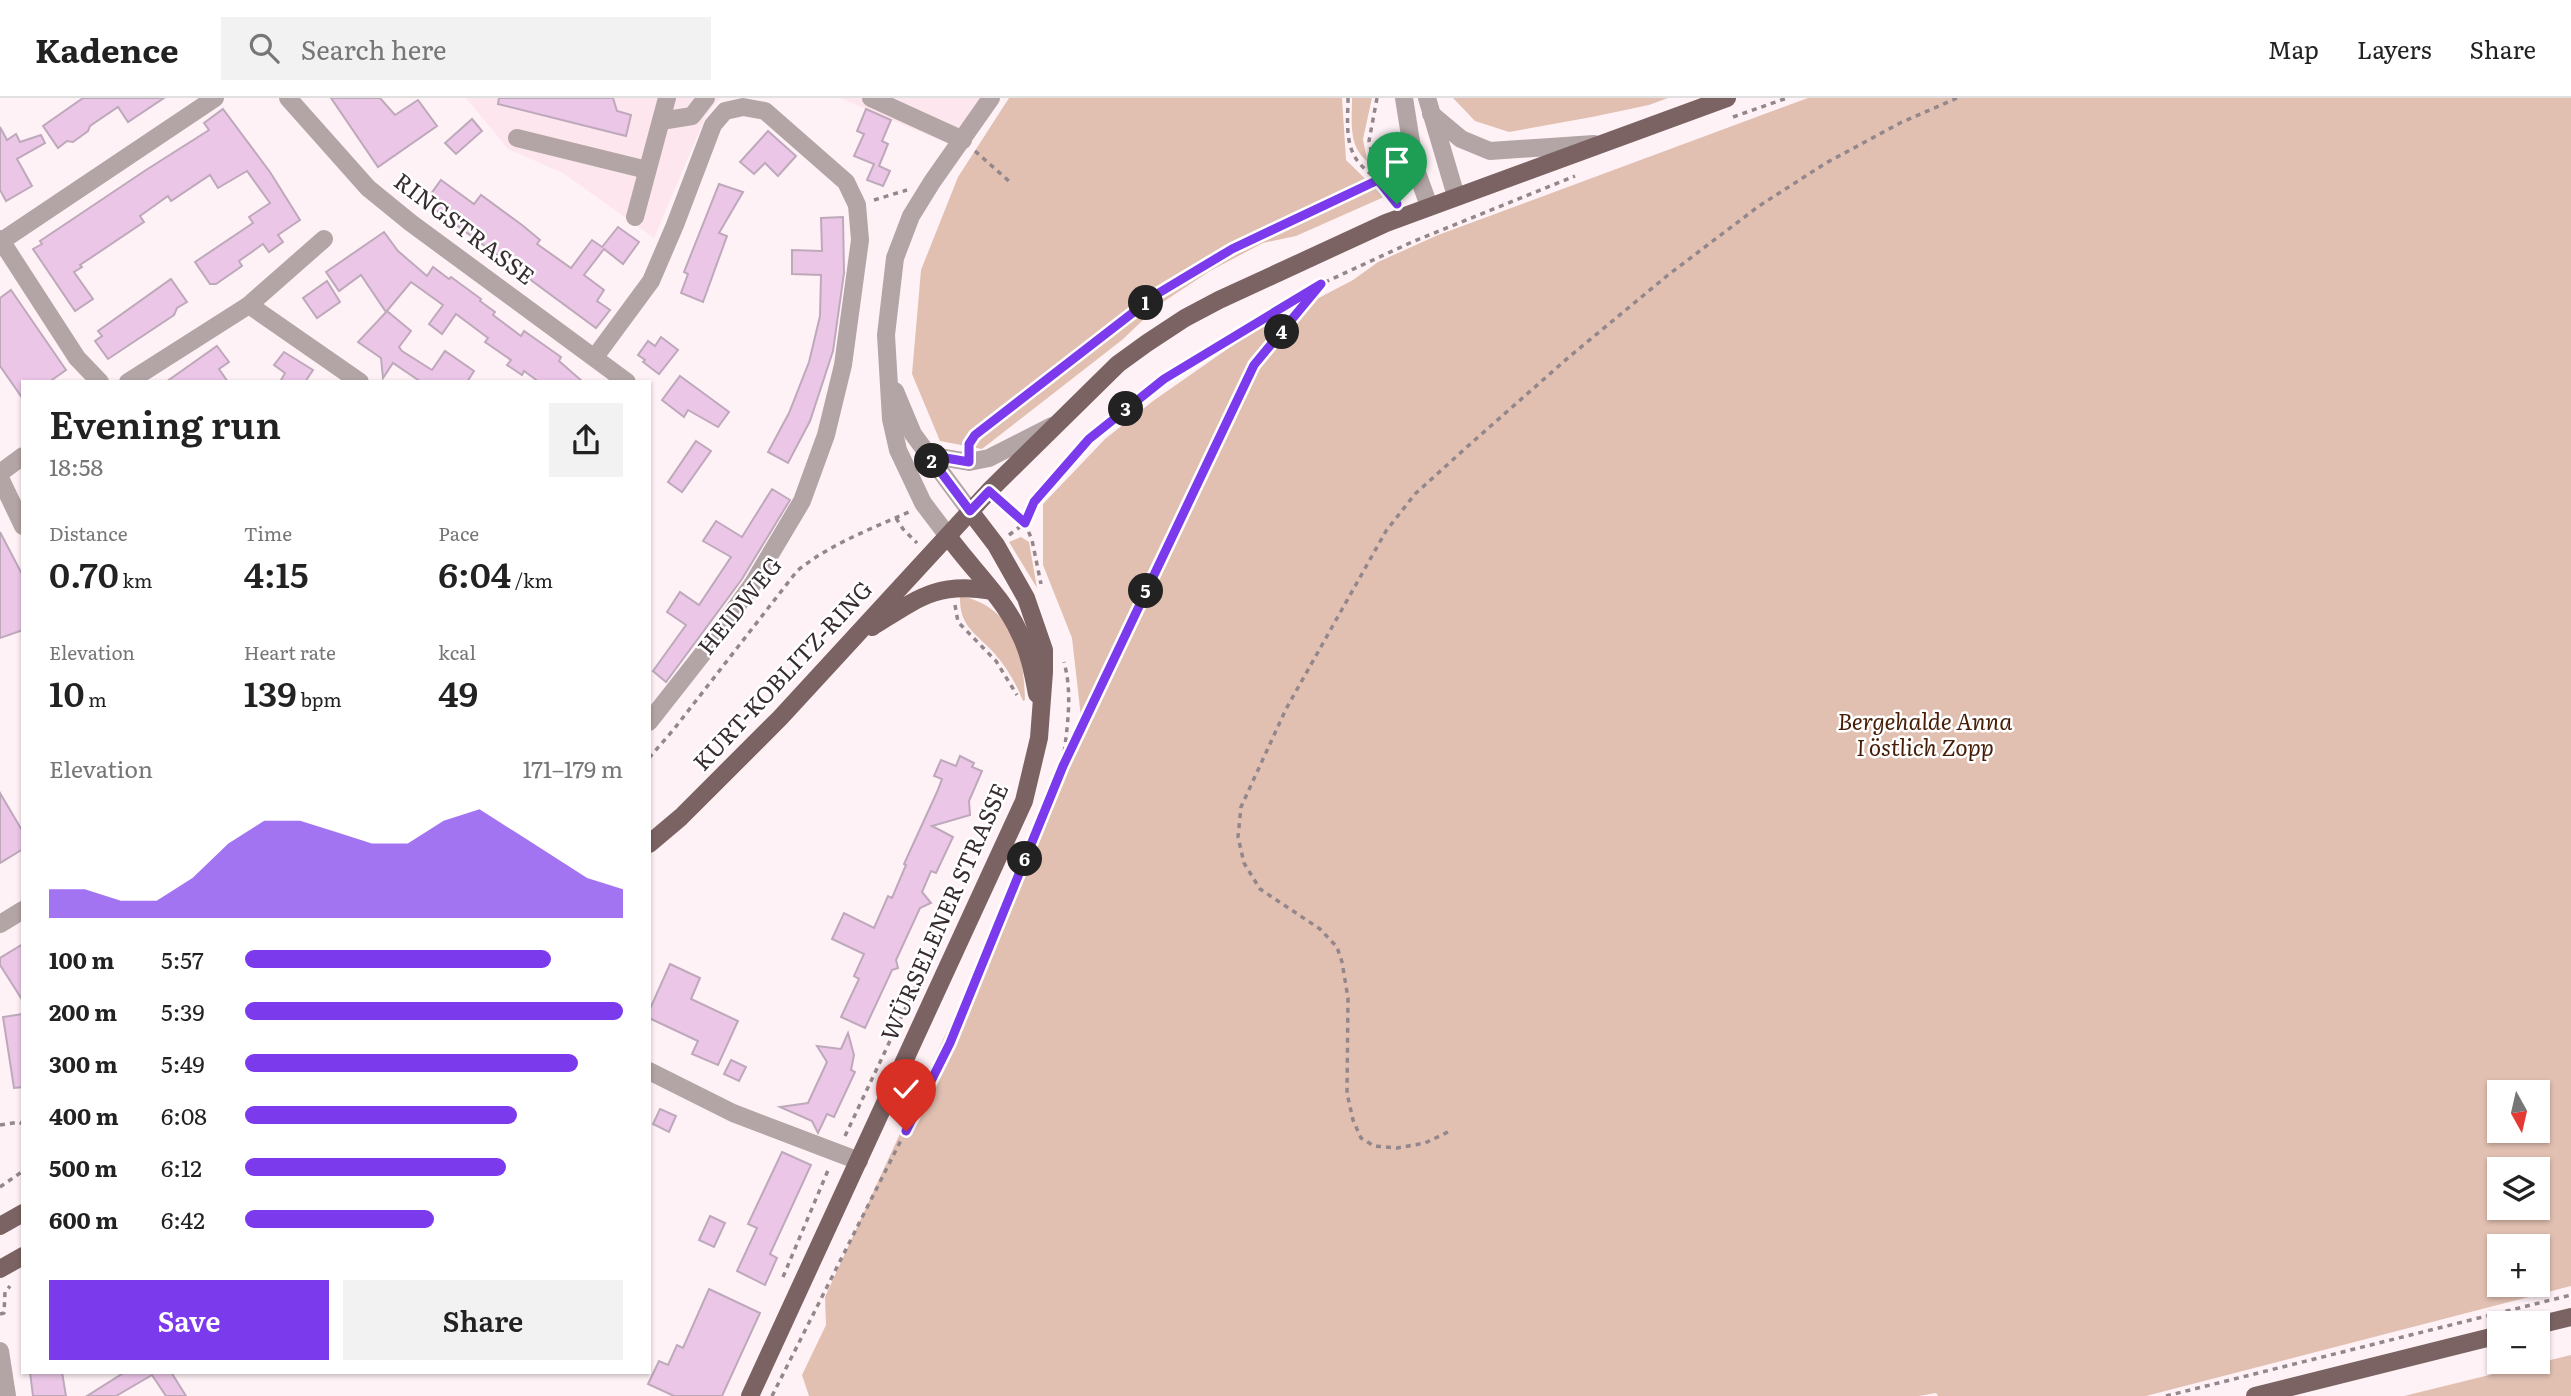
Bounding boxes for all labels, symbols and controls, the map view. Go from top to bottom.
search box [221,17,711,80]
text: Kadence [35,24,179,73]
icon: search [245,29,283,67]
text: Search here [301,29,447,68]
text: Map [2268,31,2319,66]
text: Layers [2357,31,2431,66]
text: Share [2469,31,2536,66]
pin [1367,132,1427,204]
icon: arrive [1378,143,1416,181]
street label: RINGSTRASSE [388,163,543,292]
pin: 1 [1128,286,1164,320]
text: 1 [1142,288,1149,316]
pin: 4 [1264,314,1300,350]
text: 4 [1276,317,1287,345]
pin: 3 [1108,392,1144,426]
text: Evening run [49,394,281,451]
text: 3 [1120,394,1131,422]
button: share [549,403,623,477]
pin: 2 [914,444,950,478]
text: 2 [926,446,937,474]
text: 18:58 [49,449,103,483]
text: Distance [49,519,128,547]
text: Time [244,519,292,547]
text: Pace [438,519,479,547]
text: 0.70 [49,547,119,599]
text: 4:15 [244,547,309,599]
text: 6:04 [438,547,511,599]
street label: HEIDWEG [688,548,789,661]
text: km [119,566,152,594]
text: /km [511,566,553,594]
street label: KURT-KOBLITZ-RING [684,572,879,777]
pin: 5 [1128,574,1164,608]
text: 5 [1140,576,1151,604]
text: Elevation [49,638,135,666]
text: Heart rate [244,638,336,666]
text: kcal [438,638,476,666]
text: 10 [49,666,84,718]
text: 139 [244,666,297,718]
text: 49 [438,666,478,718]
text: m [84,685,107,713]
text: bpm [297,685,342,713]
park label: Bergehalde Anna I östlich Zopp [1838,703,2012,763]
text: Elevation [49,751,153,785]
text: 171–179 m [523,751,623,785]
street label: WÜRSELENER STRASSE [871,777,1015,1046]
pin: 6 [1007,842,1042,876]
text: 6 [1019,844,1030,872]
text: 100 m [49,942,114,976]
text: 5:57 [161,942,204,976]
text: 200 m [49,994,117,1028]
text: 5:39 [161,994,205,1028]
text: 300 m [49,1046,118,1080]
text: 5:49 [161,1046,205,1080]
pin [876,1059,936,1131]
icon: check [887,1070,925,1108]
north arrow [2487,1080,2550,1143]
map controls [2487,1080,2550,1374]
text: 400 m [49,1098,119,1132]
text: 6:08 [161,1098,207,1132]
text: 500 m [49,1150,117,1184]
text: 6:12 [161,1150,202,1184]
button: layers [2487,1157,2550,1220]
text: 600 m [49,1202,118,1236]
text: 6:42 [161,1202,205,1236]
button: + [2487,1234,2550,1297]
button: Save [49,1280,329,1360]
button: Share [343,1280,623,1360]
button: − [2487,1311,2550,1374]

